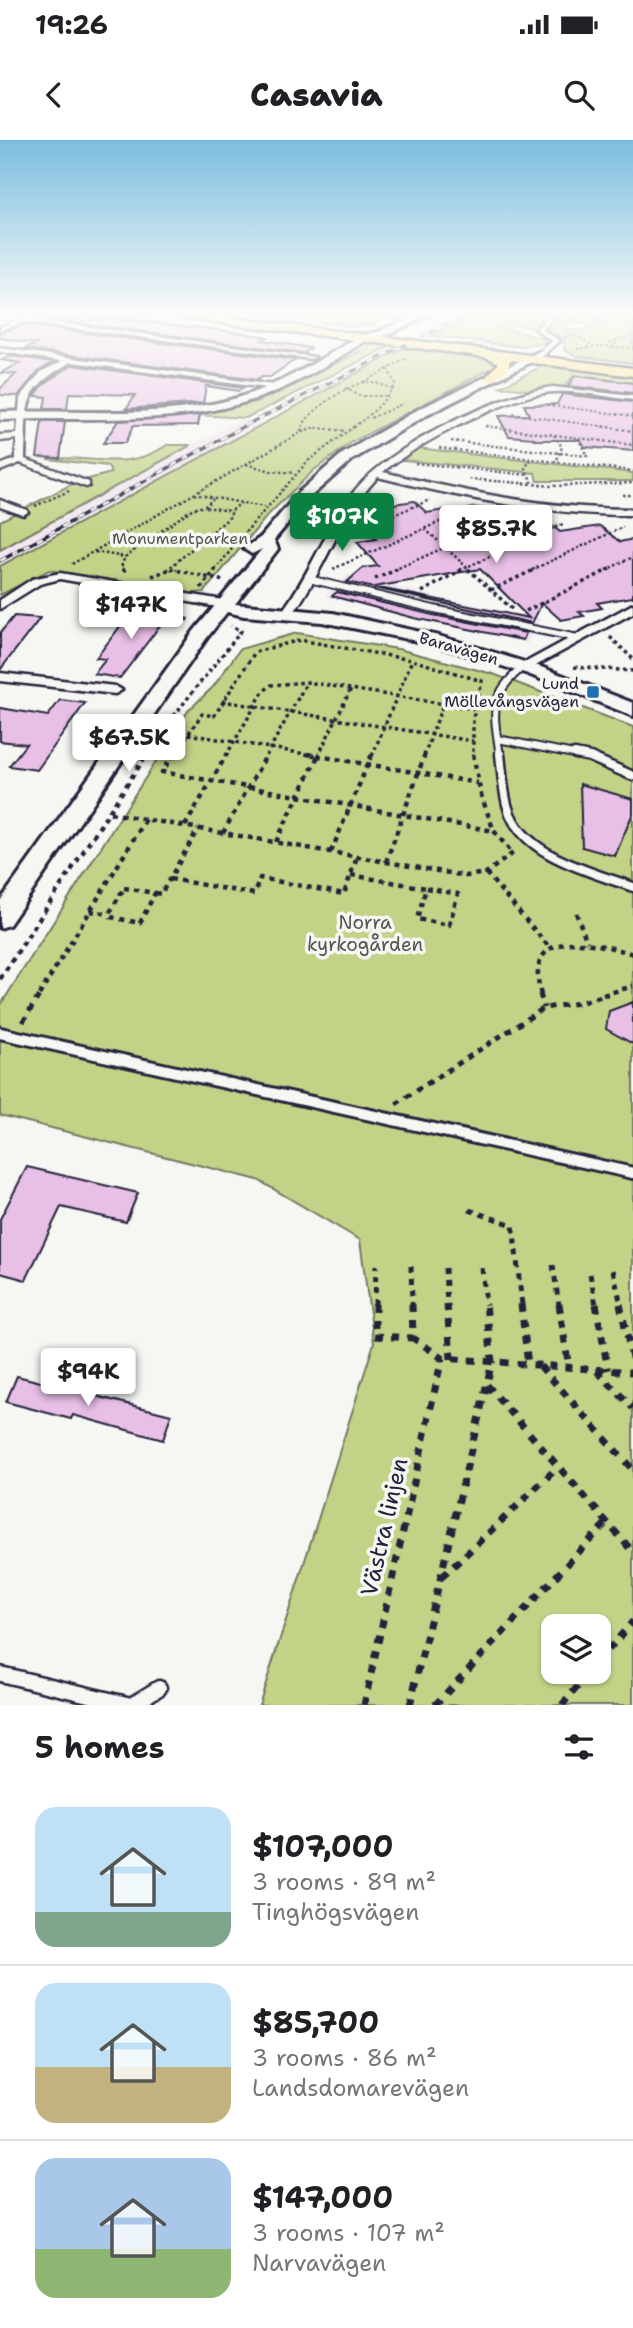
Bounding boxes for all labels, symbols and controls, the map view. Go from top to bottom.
text: 19:26 [35,7,108,42]
text: Casavia [250,73,383,116]
icon: back [35,76,73,114]
icon: search [560,76,598,114]
pin: $107K [293,494,391,553]
text: $107K [306,501,378,531]
pin: $85.7K [439,506,553,565]
text: $85.7K [455,513,537,543]
park label: Monumentparken [112,528,248,549]
pin: $147K [82,582,180,641]
text: $147K [95,589,167,619]
street label: Baravägen [417,627,501,670]
place label: Lund Möllevångsvägen [444,673,579,712]
marker: Lund Möllevångsvägen [585,684,601,700]
pin: $67.5K [72,714,186,774]
text: $67.5K [88,722,170,752]
park label: Norra kyrkogården [307,910,423,957]
pin: $94K [47,1348,129,1408]
text: $94K [57,1356,119,1386]
street label: Västra linjen [354,1455,414,1599]
map controls [541,1614,611,1684]
button: layers [541,1614,611,1684]
text: 5 homes [35,1727,165,1768]
icon: filters [560,1728,598,1766]
text: $107,000 [252,1826,394,1867]
icon: home [91,1835,175,1919]
text: 3 rooms · 89 m² [252,1867,436,1897]
text: Tinghögsvägen [252,1897,419,1927]
text: $85,700 [252,2002,379,2043]
icon: home [91,2011,175,2095]
text: 3 rooms · 86 m² [252,2043,437,2073]
text: Landsdomarevägen [252,2073,469,2103]
text: $147,000 [252,2177,393,2218]
icon: home [91,2186,175,2270]
text: 3 rooms · 107 m² [252,2218,445,2248]
text: Narvavägen [252,2248,386,2278]

